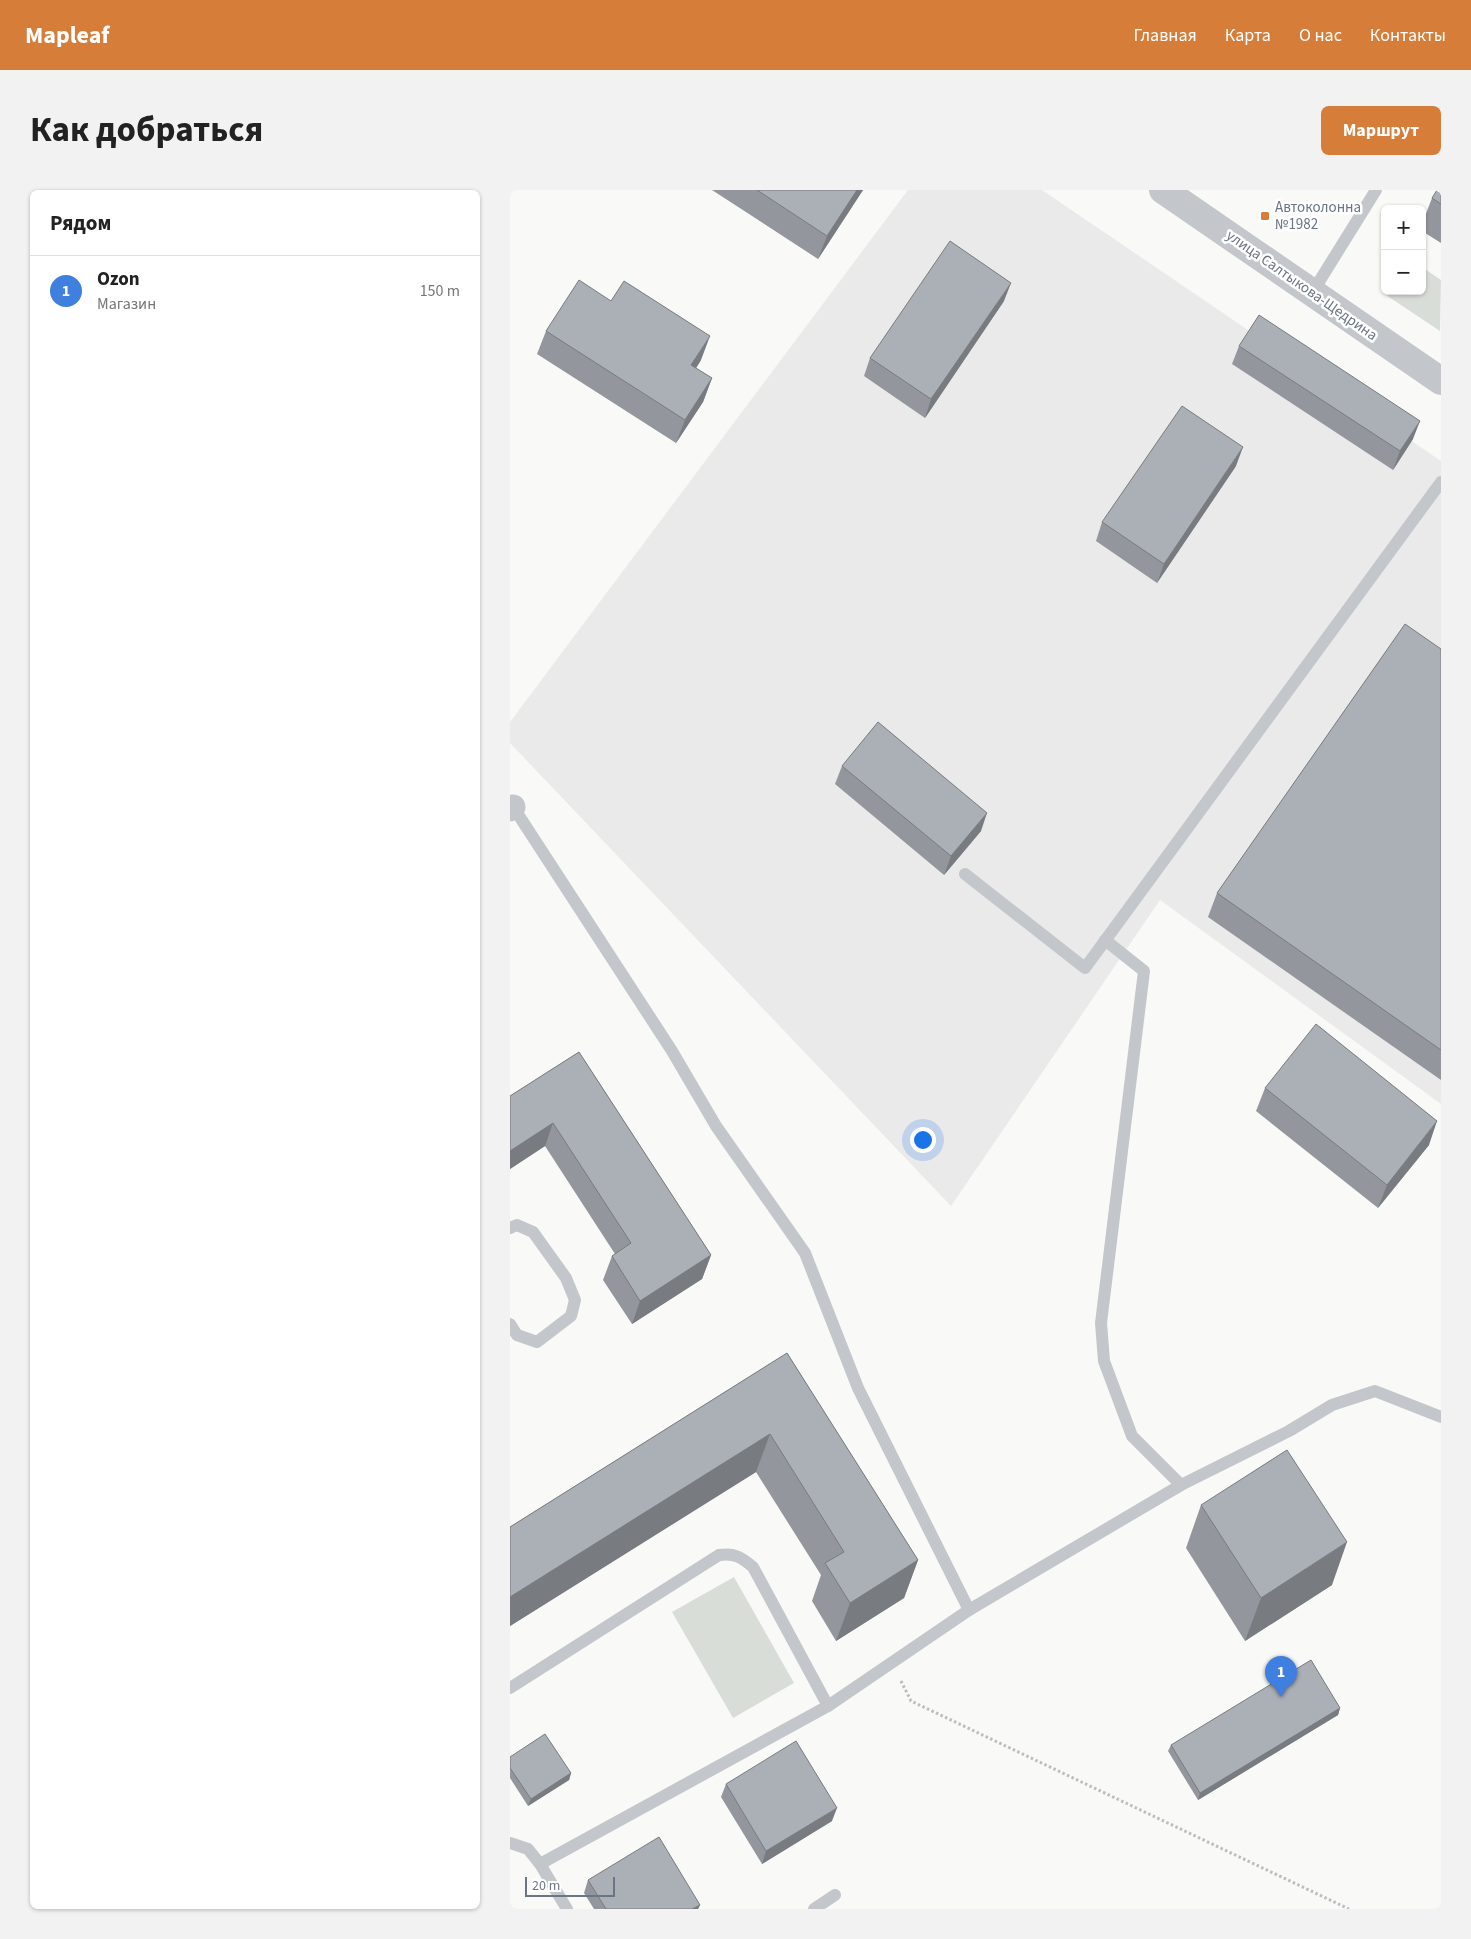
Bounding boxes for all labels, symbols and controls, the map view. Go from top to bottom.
text: Mapleaf [25,18,110,53]
text: Главная [1134,23,1197,48]
text: Карта [1225,23,1271,48]
text: О нас [1299,23,1342,48]
text: Контакты [1370,23,1446,48]
text: Как добраться [30,105,263,155]
button: Маршрут [1321,106,1441,155]
place label: Автоколонна №1982 [1275,197,1361,235]
map controls [1381,205,1426,295]
button: + [1381,205,1426,250]
text: Рядом [50,208,111,238]
marker: Автоколонна №1982 [1259,210,1271,222]
street label: улица Салтыкова-Щедрина [1222,225,1382,346]
button: − [1381,250,1426,295]
text: Ozon [97,266,140,293]
text: 1 [62,280,70,302]
text: 150 m [420,280,460,302]
text: Магазин [97,293,156,315]
your location [910,1127,936,1153]
pin: 1 [1265,1656,1297,1697]
scale bar [525,1874,615,1897]
text: 20 m [532,1876,560,1896]

